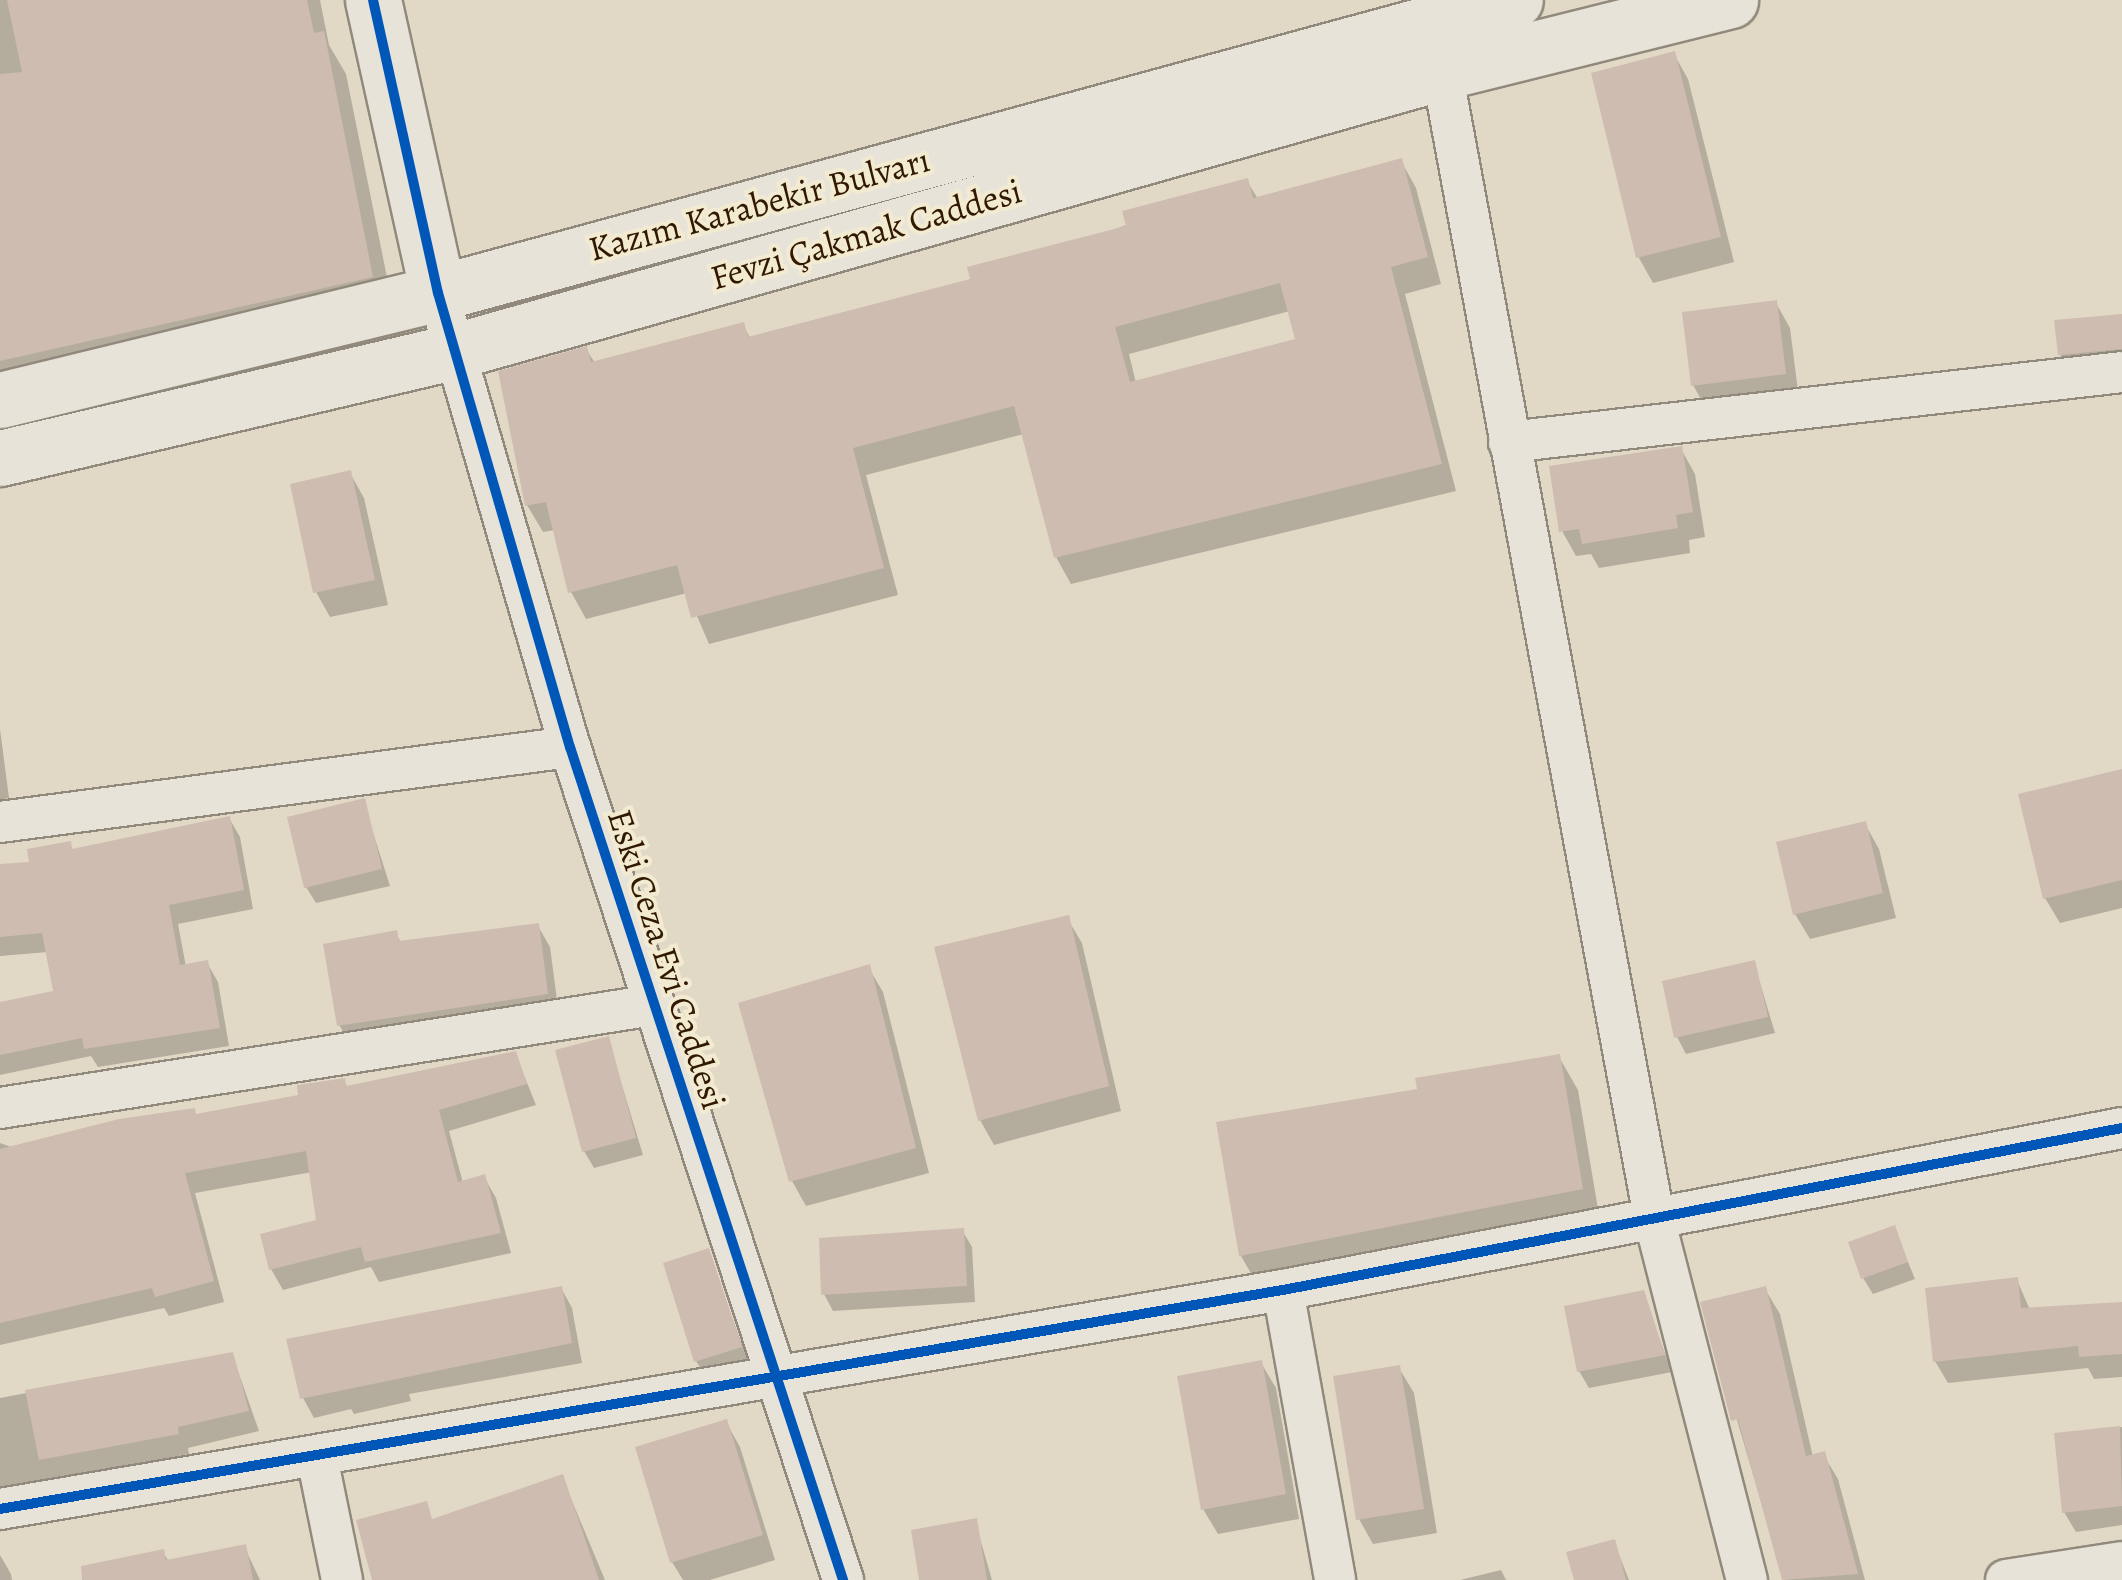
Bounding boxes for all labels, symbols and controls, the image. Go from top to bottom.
street label: Kazım Karabekir Bulvarı [584,138,934,270]
street label: Fevzi Çakmak Caddesi [706,170,1026,298]
street label: Eski Ceza Evi Caddesi [599,804,735,1114]

